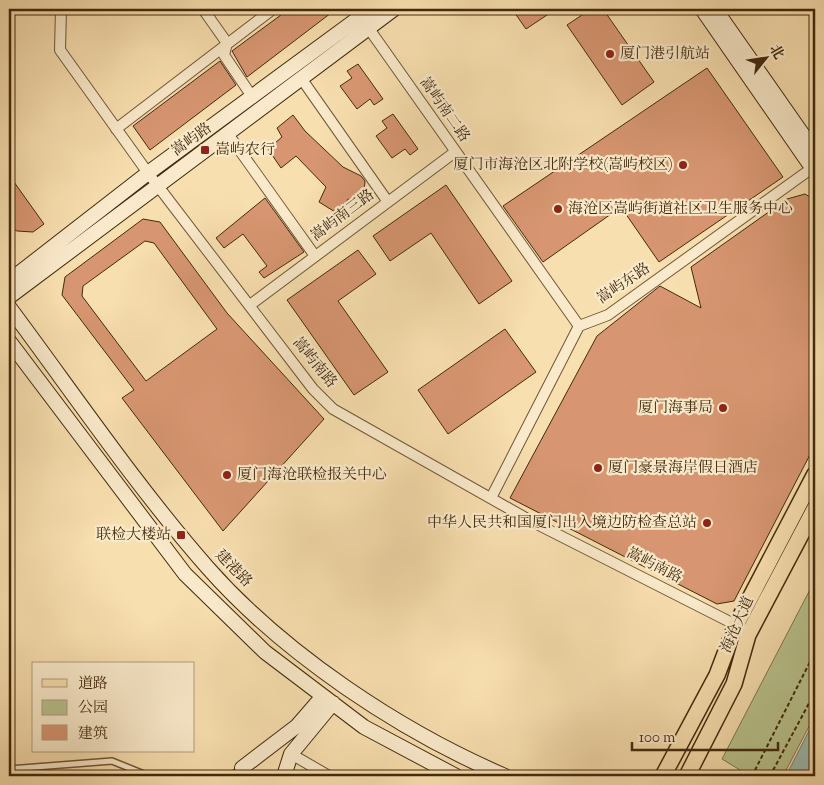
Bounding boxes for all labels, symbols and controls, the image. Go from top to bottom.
north arrow [742,32,792,82]
text: 北 [763,41,788,64]
place label: 厦门港引航站 [620,44,710,65]
marker: 厦门港引航站 [604,48,616,60]
street label: 嵩屿南二路 [414,73,474,147]
street label: 嵩屿路 [168,118,216,162]
place label: 嵩屿农行 [215,140,275,161]
marker: 嵩屿农行 [199,144,211,156]
place label: 厦门市海沧区北附学校(嵩屿校区) [453,155,673,176]
marker: 厦门市海沧区北附学校(嵩屿校区) [677,159,689,171]
street label: 嵩屿南三路 [307,185,379,247]
place label: 海沧区嵩屿街道社区卫生服务中心 [568,199,793,220]
marker: 海沧区嵩屿街道社区卫生服务中心 [552,203,564,215]
street label: 嵩屿东路 [593,259,655,309]
street label: 嵩屿南路 [287,333,341,393]
place label: 厦门海事局 [638,398,713,419]
marker: 厦门海事局 [717,402,729,414]
place label: 厦门豪景海岸假日酒店 [608,458,758,479]
marker: 厦门豪景海岸假日酒店 [592,462,604,474]
place label: 厦门海沧联检报关中心 [237,465,387,486]
marker: 厦门海沧联检报关中心 [221,469,233,481]
place label: 中华人民共和国厦门出入境边防检查总站 [427,513,697,534]
marker: 中华人民共和国厦门出入境边防检查总站 [701,517,713,529]
place label: 联检大楼站 [96,525,171,546]
marker: 联检大楼站 [175,529,187,541]
street label: 嵩屿南路 [622,543,686,589]
street label: 建港路 [210,546,256,592]
street label: 海沧大道 [716,593,760,657]
legend [32,662,195,752]
text: 道路 [78,674,108,695]
text: 公园 [78,698,108,719]
scale bar [632,720,778,752]
text: 建筑 [78,724,108,745]
text: 100 m [639,728,676,749]

